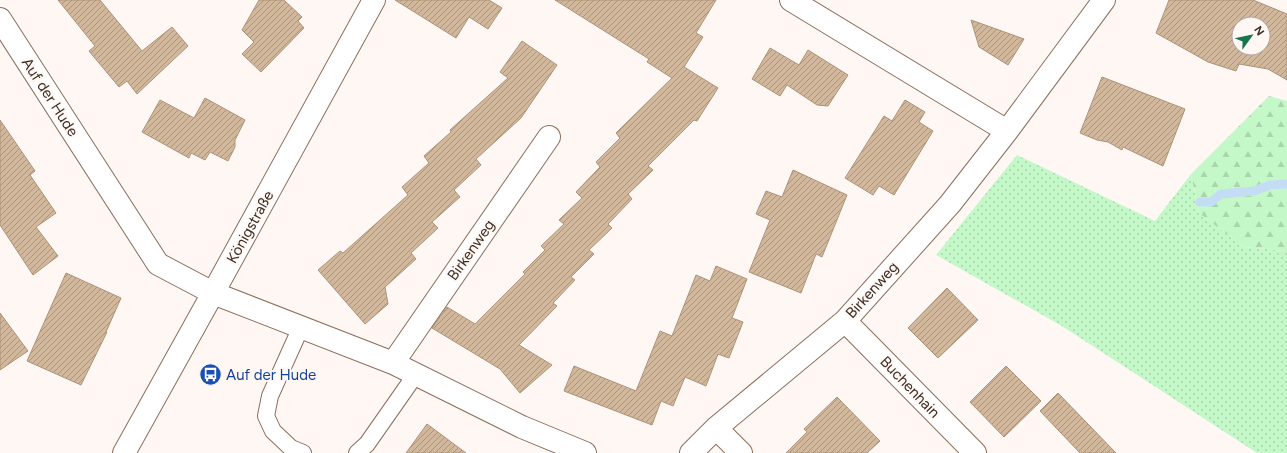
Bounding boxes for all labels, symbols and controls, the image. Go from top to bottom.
north arrow [1231,16,1271,56]
text: N [1251,24,1267,38]
street label: Auf der Hude [18,54,82,140]
street label: Königstraße [223,187,277,267]
street label: Birkenweg [444,216,498,284]
street label: Birkenweg [842,258,902,322]
street label: Buchenhain [876,353,944,421]
bus stop icon: Auf der Hude [198,362,224,388]
place label: Auf der Hude [226,366,316,384]

